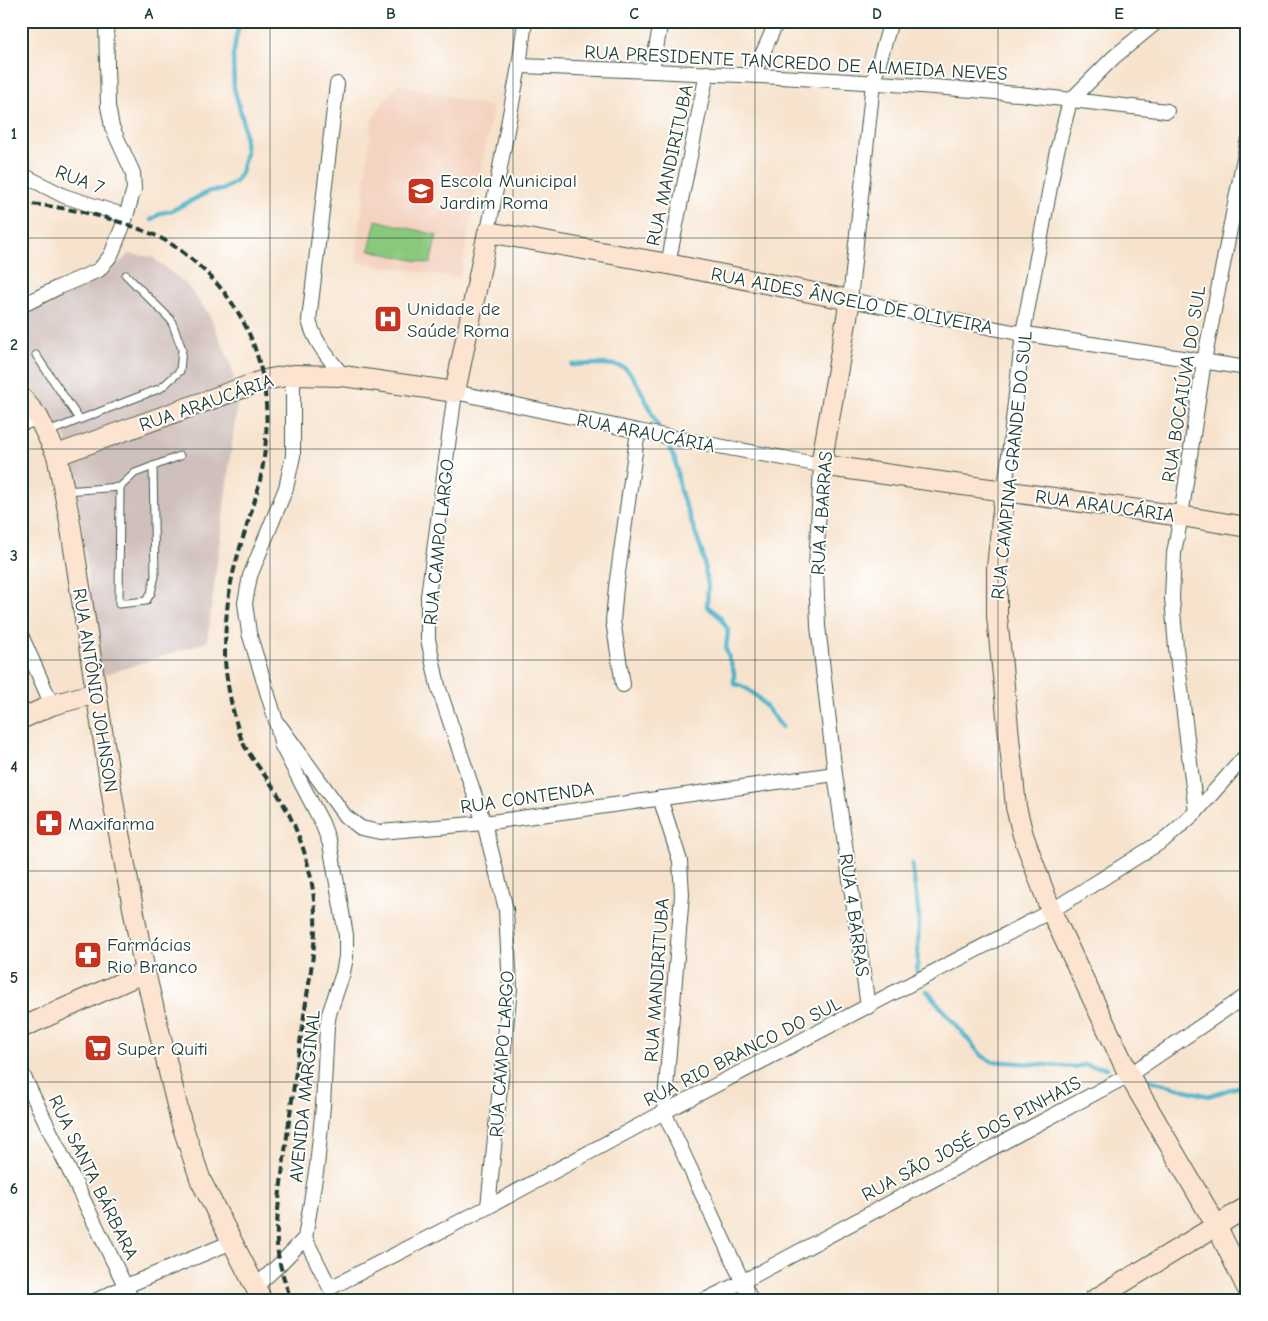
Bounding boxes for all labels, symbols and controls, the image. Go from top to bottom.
text: A [145,5,154,23]
text: B [386,5,396,23]
text: C [629,5,639,23]
text: D [872,5,882,23]
text: E [1114,5,1124,23]
street label: RUA PRESIDENTE TANCREDO DE ALMEIDA NEVES [584,41,1008,85]
street label: RUA MANDIRITUBA [642,82,698,248]
text: 1 [11,125,17,143]
street label: RUA 7 [52,161,107,199]
place label: Escola Municipal Jardim Roma [440,170,577,214]
school or university icon: Escola Municipal Jardim Roma [406,176,436,206]
street label: RUA AIDES ÂNGELO DE OLIVEIRA [709,263,995,339]
street label: RUA BOCAIÚVA DO SUL [1158,284,1210,484]
place label: Unidade de Saúde Roma [407,298,510,342]
hospital icon: Unidade de Saúde Roma [373,304,403,334]
street label: RUA CAMPINA GRANDE DO SUL [987,329,1037,601]
text: 2 [10,336,18,354]
street label: RUA ARAUCÁRIA [136,370,276,436]
street label: RUA ARAUCÁRIA [575,409,717,457]
street label: RUA 4 BARRAS [807,450,837,576]
street label: RUA CAMPO LARGO [419,458,459,626]
street label: RUA ARAUCÁRIA [1034,485,1176,527]
text: 3 [10,547,18,565]
street label: RUA ANTÔNIO JOHNSON [68,586,122,794]
text: 4 [10,758,18,776]
street label: RUA CONTENDA [459,778,595,818]
pharmacy icon: Maxifarma [34,808,64,838]
place label: Maxifarma [68,813,155,835]
street label: RUA 4 BARRAS [834,852,874,978]
street label: RUA MANDIRITUBA [640,897,674,1063]
place label: Farmácias Rio Branco [107,934,198,978]
pharmacy icon: Farmácias Rio Branco [73,940,103,970]
text: 5 [10,969,18,987]
street label: RUA CAMPO LARGO [485,970,519,1138]
street label: RUA RIO BRANCO DO SUL [640,992,845,1111]
street label: AVENIDA MARGINAL [285,1008,325,1184]
supermarket icon: Super Quiti [83,1033,113,1063]
place label: Super Quiti [117,1038,208,1060]
street label: RUA SÃO JOSÉ DOS PINHAIS [858,1072,1085,1206]
street label: RUA SANTA BÁRBARA [44,1091,143,1263]
text: 6 [10,1180,18,1198]

